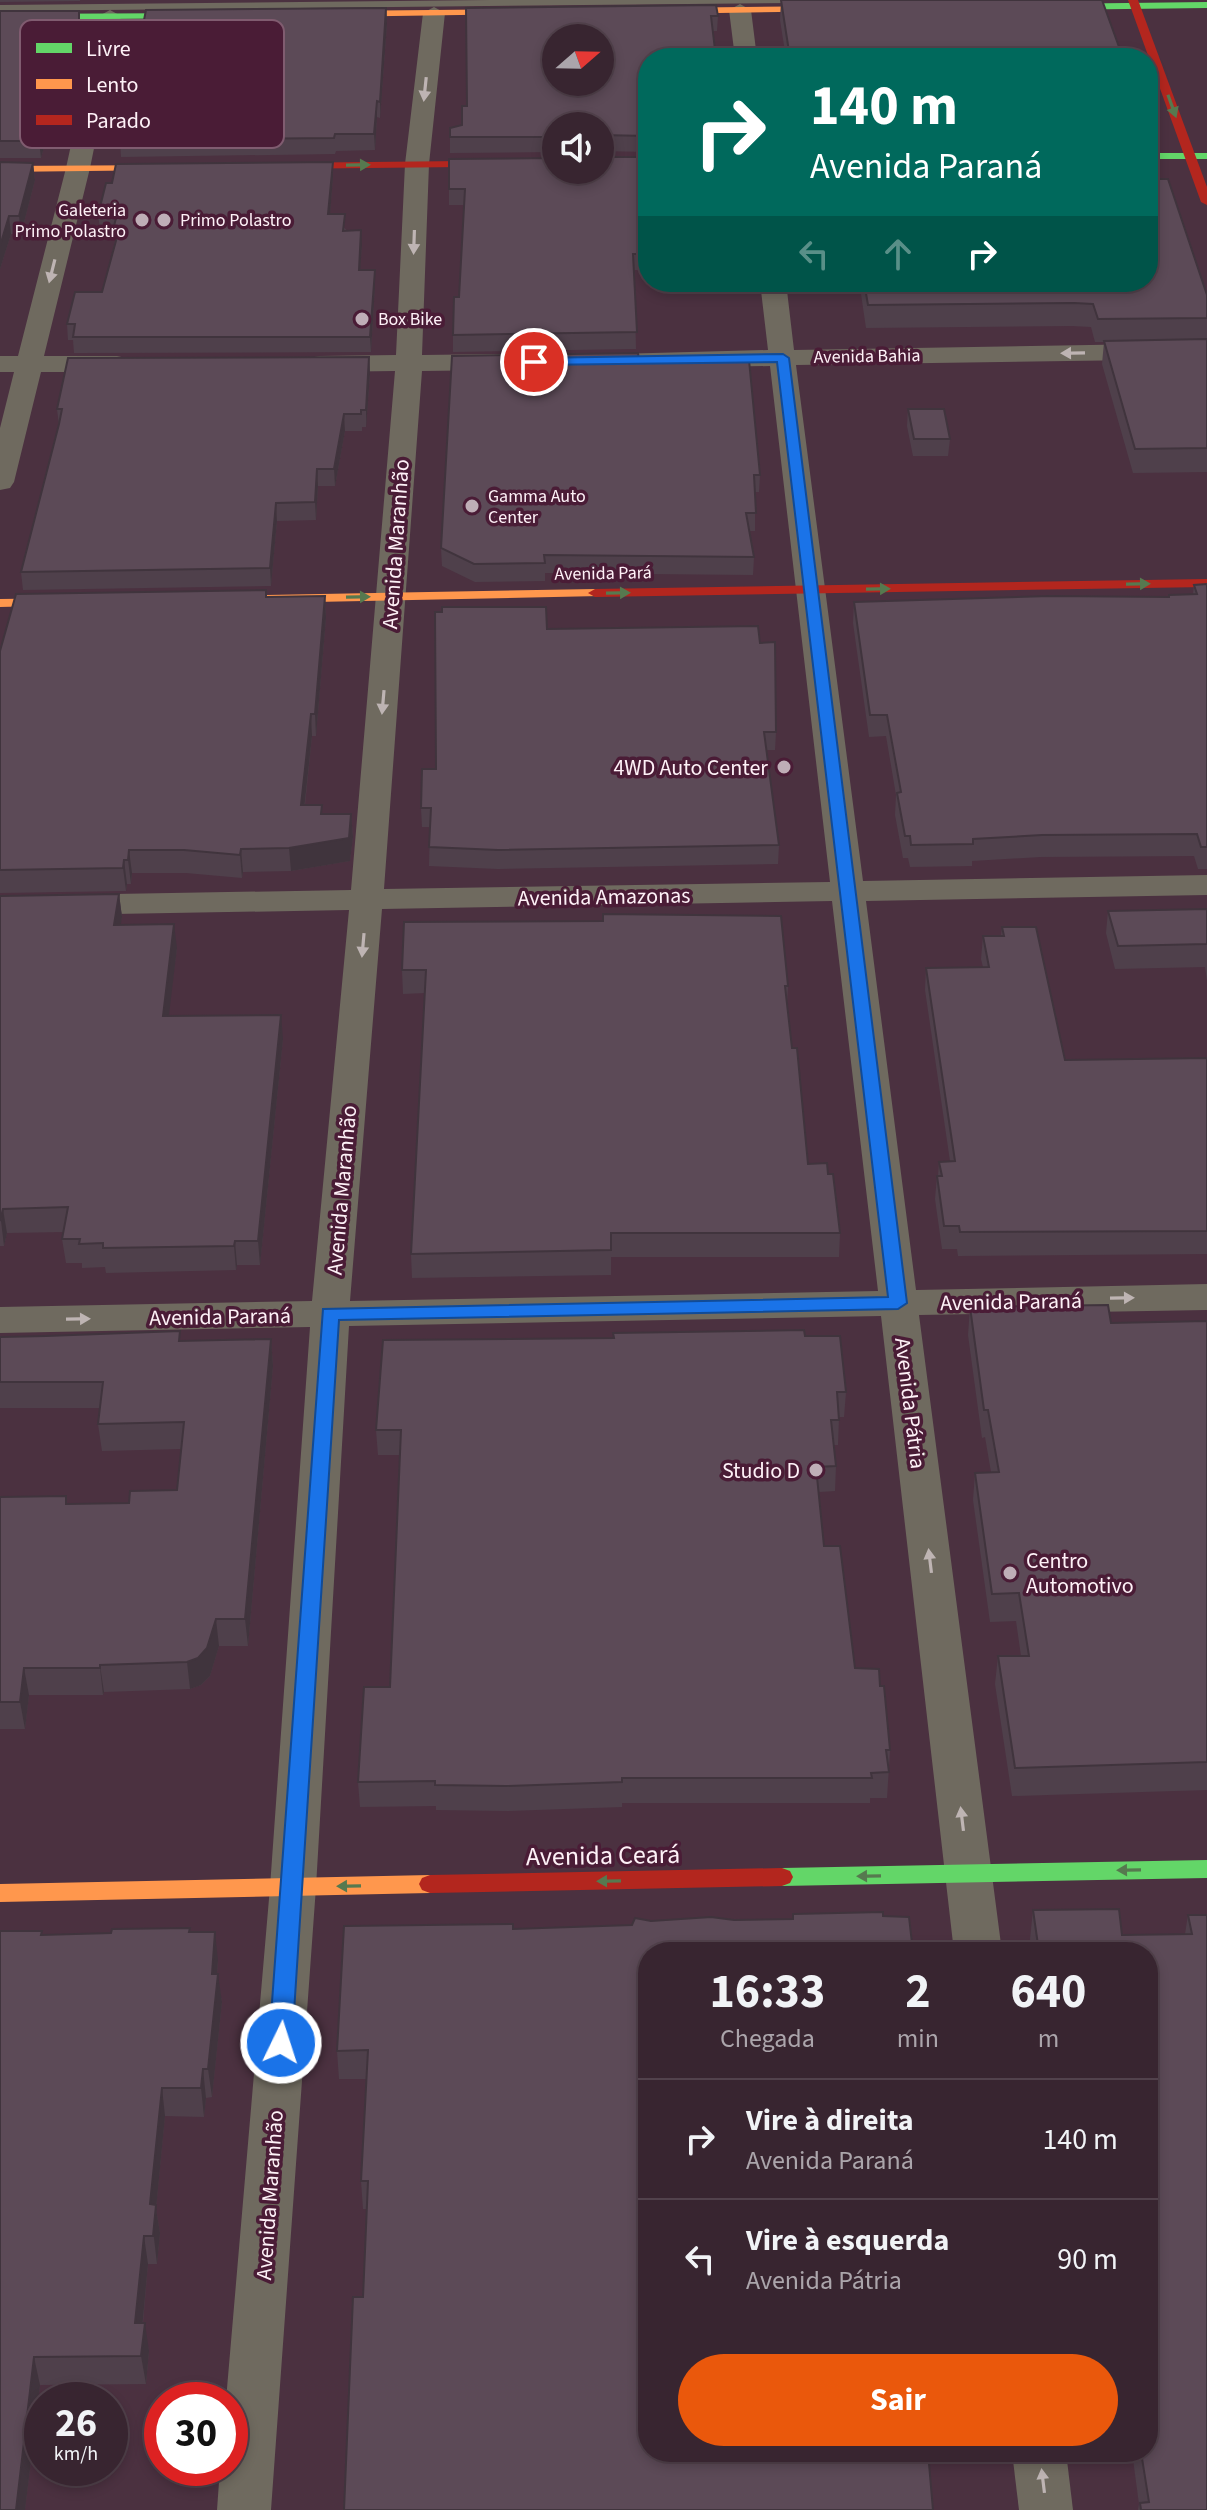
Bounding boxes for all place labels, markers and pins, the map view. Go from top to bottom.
place label: Galeteria Primo Polastro [15,198,126,244]
place label: Primo Polastro [180,208,291,233]
marker: Galeteria Primo Polastro [133,211,151,229]
marker: Primo Polastro [155,211,173,229]
place label: Box Bike [378,307,442,332]
marker: Box Bike [353,310,371,328]
pin [500,328,568,396]
place label: Gamma Auto Center [488,484,586,530]
marker: Gamma Auto Center [463,497,481,515]
place label: 4WD Auto Center [613,752,768,784]
marker: 4WD Auto Center [775,758,793,776]
place label: Studio D [722,1455,800,1487]
marker: Studio D [807,1461,825,1479]
place label: Centro Automotivo [1026,1545,1134,1602]
marker: Centro Automotivo [1001,1564,1019,1582]

